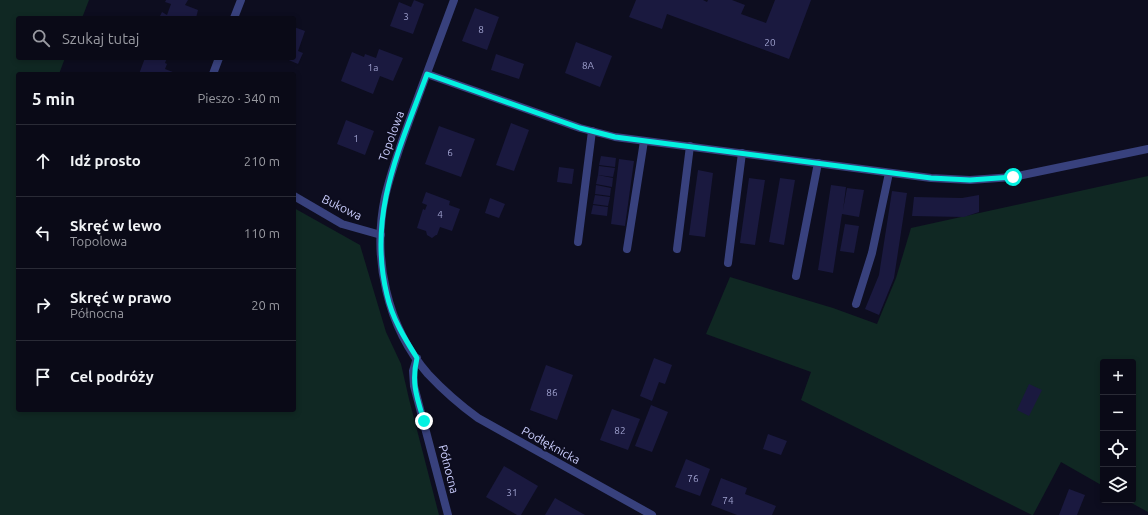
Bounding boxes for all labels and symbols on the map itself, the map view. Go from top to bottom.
house number: 3 [403,11,409,22]
house number: 8 [478,24,484,35]
house number: 20 [764,37,776,48]
house number: 8A [582,60,595,71]
house number: 1a [368,62,378,73]
street label: Topolowa [376,109,406,163]
house number: 1 [353,133,359,144]
house number: 6 [447,147,453,158]
route start [1004,168,1022,186]
street label: Bukowa [320,192,364,222]
house number: 4 [437,209,443,220]
house number: 86 [546,387,558,398]
route end [415,412,433,430]
street label: Podłęknicka [520,424,582,466]
house number: 82 [614,425,626,436]
street label: Północna [437,443,461,495]
house number: 76 [687,473,699,484]
house number: 31 [506,487,518,498]
house number: 74 [722,495,734,506]

